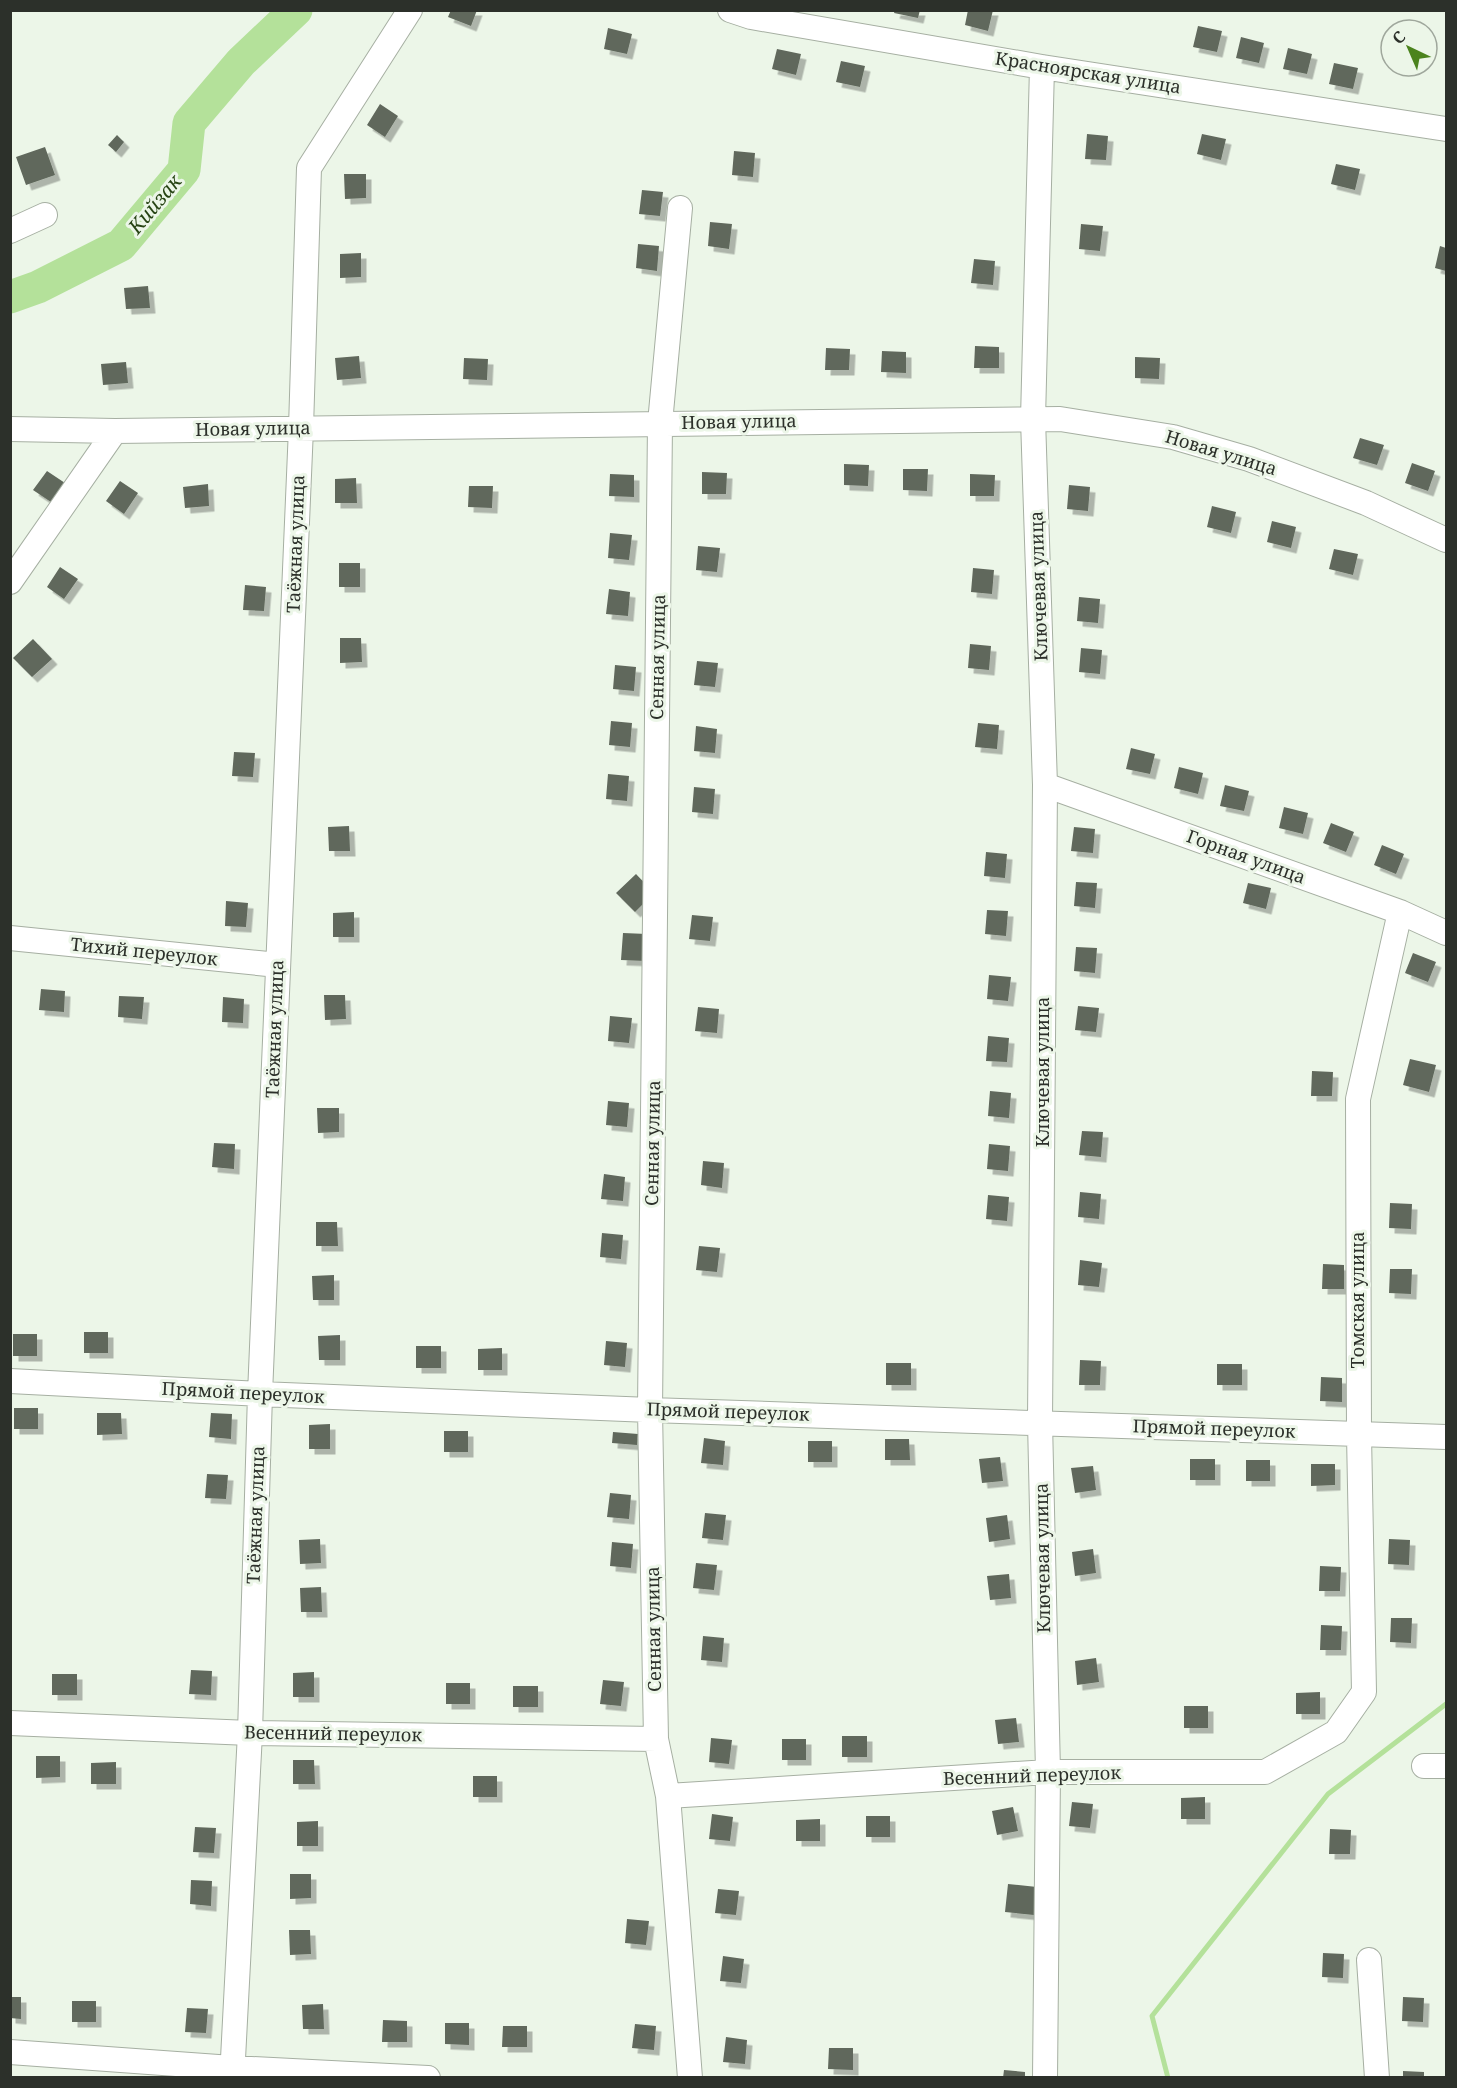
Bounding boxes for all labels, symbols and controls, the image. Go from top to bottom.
north arrow [1379,18,1439,78]
text: С [1387,26,1410,49]
street label: Красноярская улица [994,45,1183,99]
water label: Кийзак [121,168,188,240]
street label: Новая улица [681,408,797,434]
street label: Новая улица [195,415,311,441]
street label: Новая улица [1163,424,1280,480]
street label: Таёжная улица [281,474,309,614]
street label: Ключевая улица [1023,510,1053,662]
street label: Сенная улица [644,594,670,720]
street label: Горная улица [1184,823,1309,889]
street label: Тихий переулок [69,931,219,971]
street label: Таёжная улица [260,959,288,1099]
street label: Ключевая улица [1030,997,1054,1147]
street label: Сенная улица [639,1080,665,1206]
street label: Томская улица [1345,1232,1369,1368]
street label: Прямой переулок [161,1376,325,1408]
street label: Прямой переулок [646,1396,810,1426]
street label: Прямой переулок [1132,1413,1296,1443]
street label: Таёжная улица [241,1445,269,1585]
street label: Ключевая улица [1029,1483,1055,1633]
street label: Сенная улица [640,1566,666,1692]
street label: Весенний переулок [244,1719,423,1747]
street label: Весенний переулок [943,1760,1122,1790]

